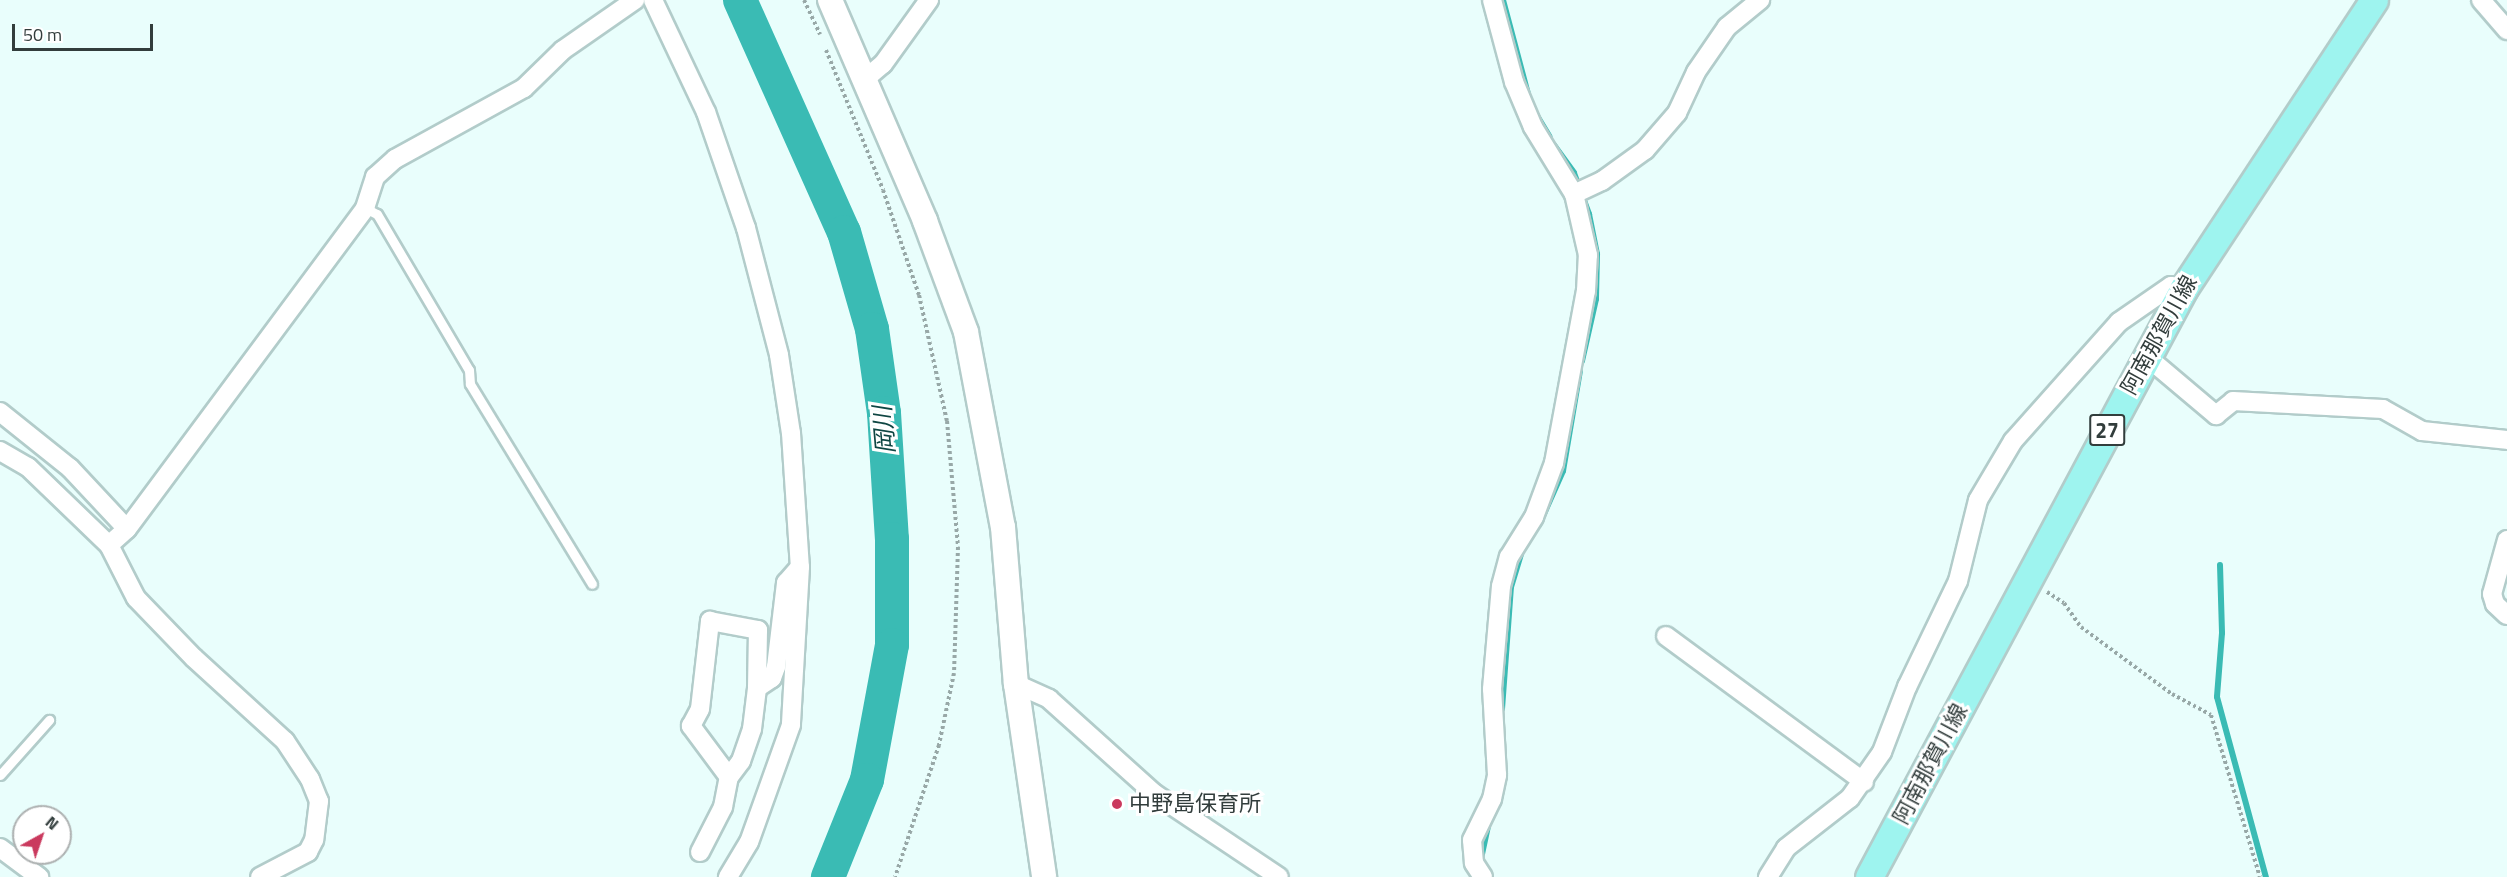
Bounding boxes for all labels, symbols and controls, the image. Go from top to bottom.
scale bar [15,12,156,50]
text: 50 m [23,21,62,48]
street label: 阿南那賀川線 [2115,271,2203,399]
water label: 岡川 [868,405,900,455]
road number: 27 [2089,412,2125,448]
street label: 阿南那賀川線 [1887,700,1973,828]
place label: 中野島保育所 [1129,791,1261,817]
marker: 中野島保育所 [1110,797,1124,811]
north arrow [12,805,72,865]
text: N [40,810,64,836]

